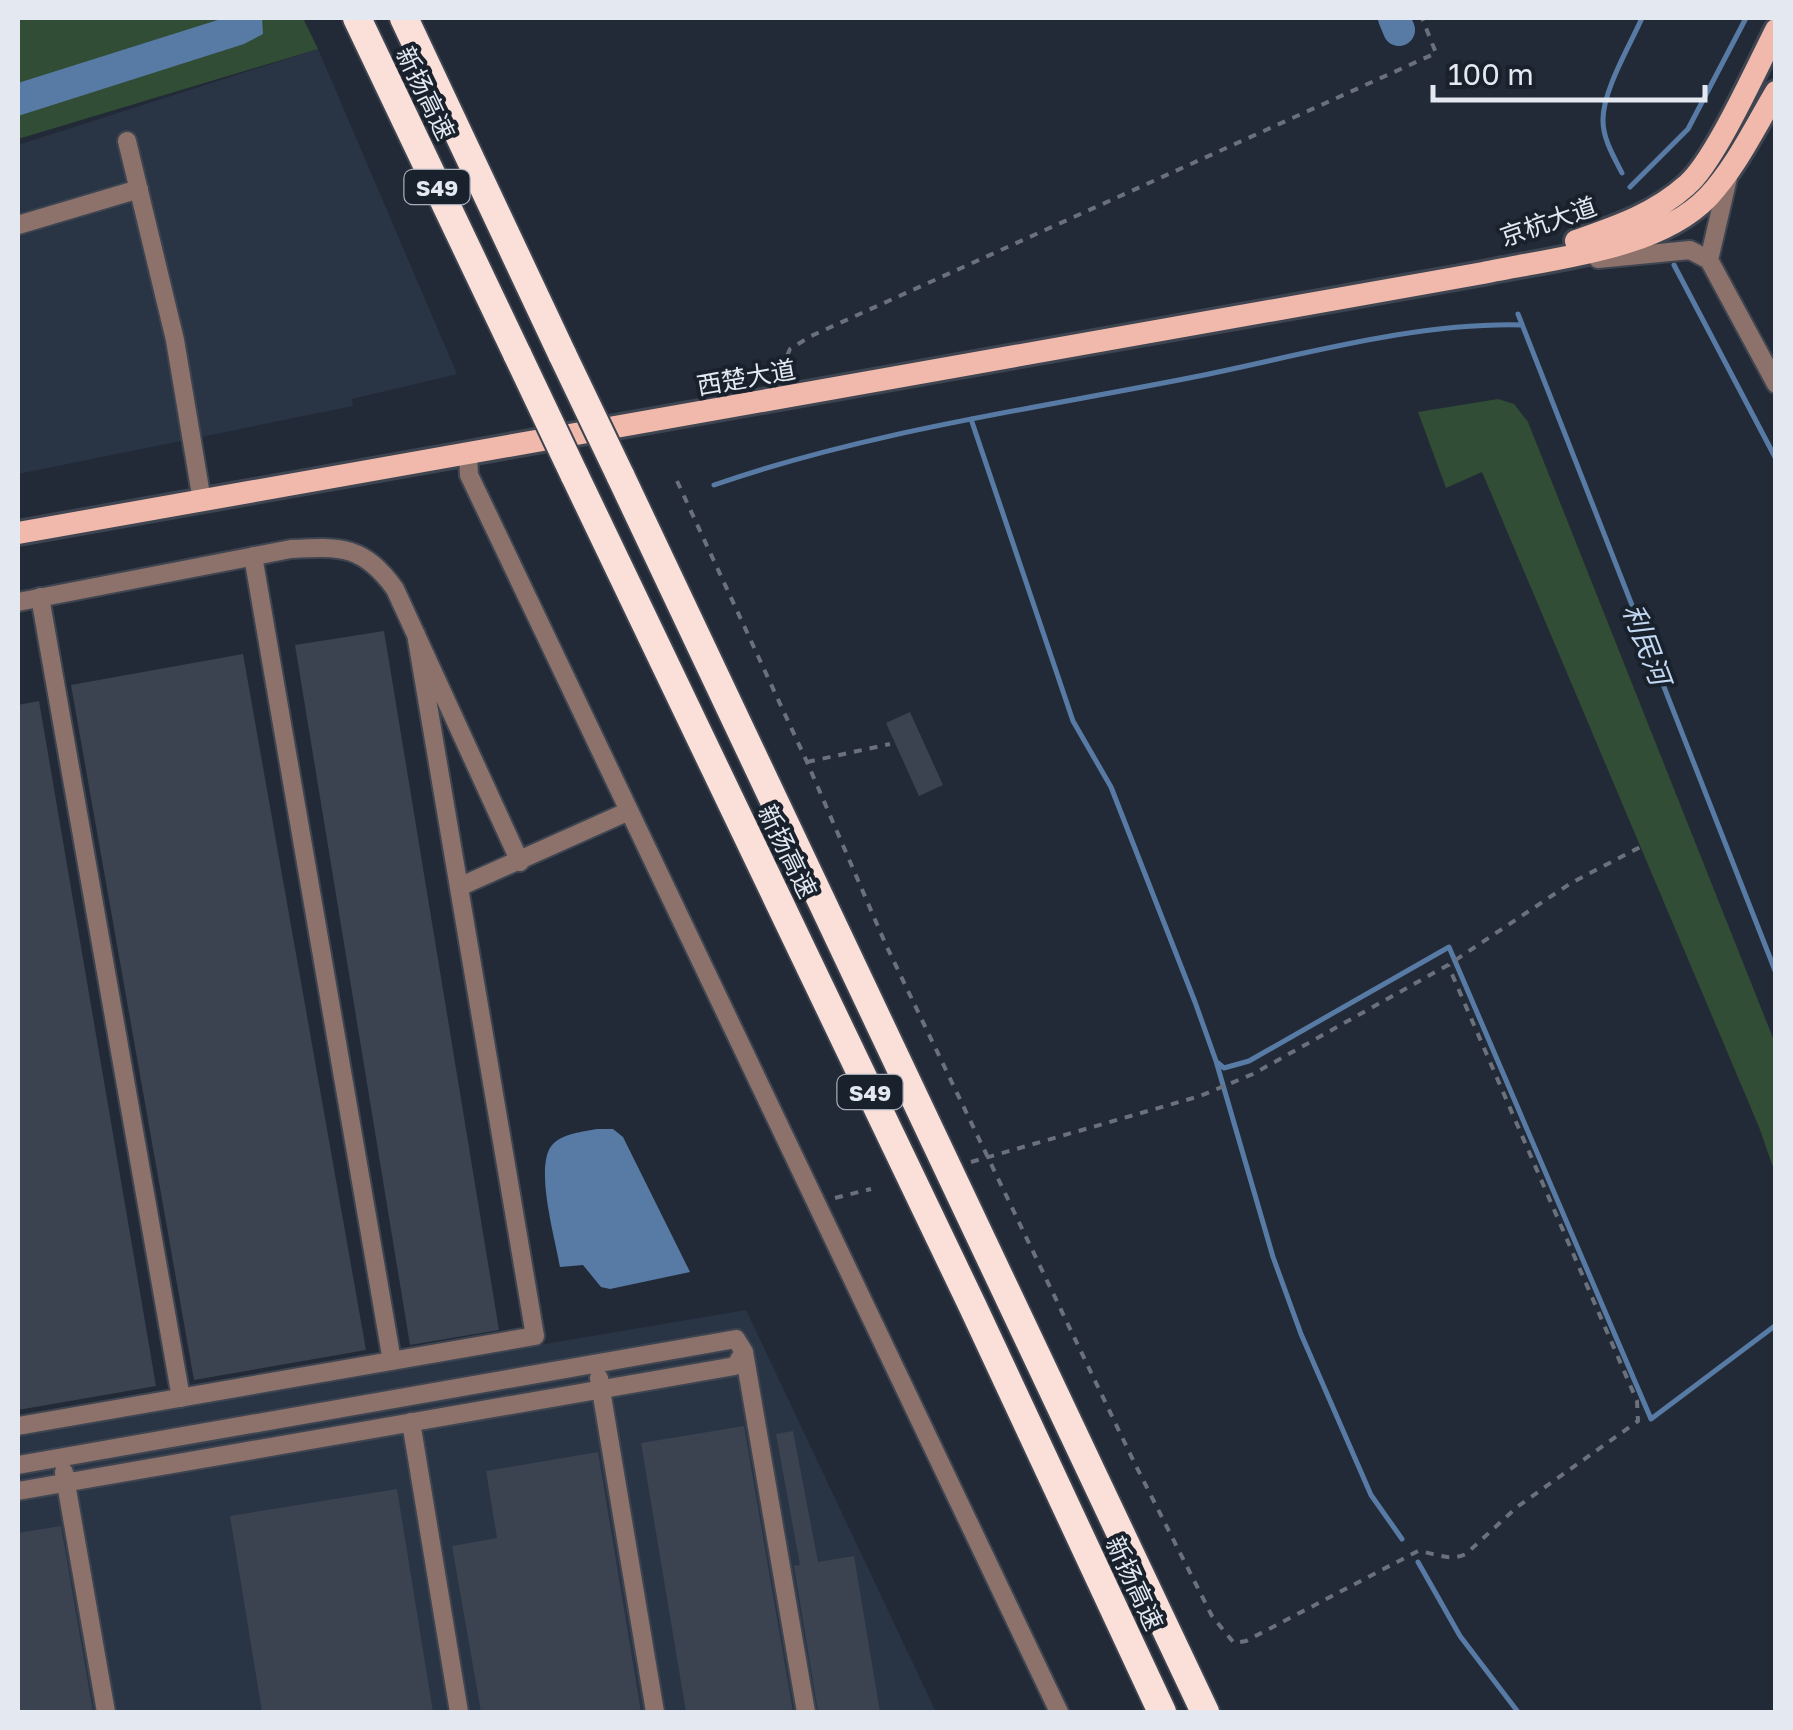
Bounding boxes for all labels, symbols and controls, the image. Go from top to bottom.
scale bar [1433,40,1706,102]
street label: 新扬高速 [390,41,462,145]
text: 100 m [1448,56,1534,92]
road number: S49 [404,170,470,204]
street label: 京杭大道 [1496,190,1600,252]
street label: 西楚大道 [694,353,798,401]
water label: 利民河 [1617,599,1679,694]
street label: 新扬高速 [752,799,824,903]
road number: S49 [838,1075,902,1109]
street label: 新扬高速 [1100,1531,1170,1635]

